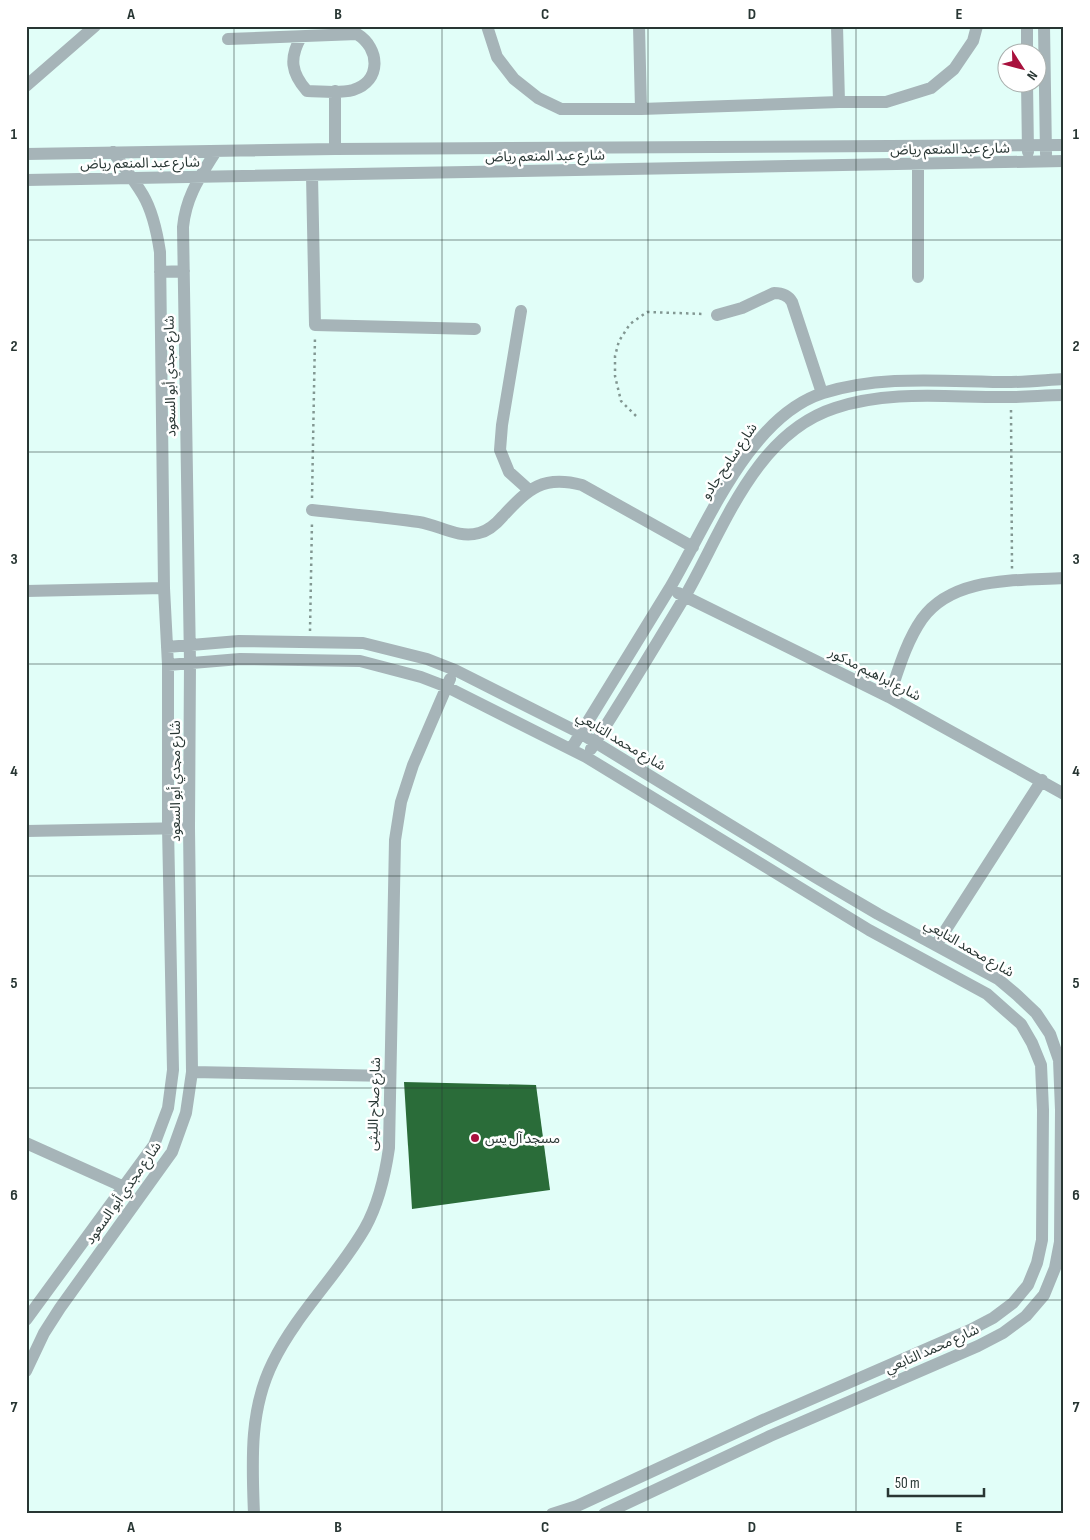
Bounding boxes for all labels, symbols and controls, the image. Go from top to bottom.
text: A [126,5,135,24]
text: B [334,5,342,24]
text: C [541,5,549,24]
text: D [748,5,756,24]
text: E [956,5,963,24]
north arrow [998,42,1048,92]
text: N [1023,67,1041,83]
text: 1 [11,125,18,144]
text: 1 [1073,125,1080,144]
street label: شارع عبد المنعم رياض [890,139,1010,161]
street label: شارع عبد المنعم رياض [485,146,605,168]
street label: شارع عبد المنعم رياض [80,153,200,175]
street label: شارع مجدي أبو السعود [160,315,182,437]
text: 2 [10,337,18,356]
text: 2 [1072,337,1080,356]
street label: شارع سامح جادو [697,420,762,504]
text: 3 [10,550,18,569]
text: 3 [1072,550,1080,569]
street label: شارع ابراهيم مدكور [824,643,924,706]
street label: شارع محمد التابعي [572,708,669,776]
street label: شارع مجدي أبو السعود [166,720,186,842]
text: 4 [10,762,18,781]
text: 4 [1072,762,1080,781]
street label: شارع محمد التابعي [920,915,1017,983]
text: 5 [10,974,18,993]
text: 5 [1072,974,1080,993]
street label: شارع صلاح الليثى [364,1057,386,1151]
place label: مسجد آل يس [485,1130,560,1147]
marker: مسجد آل يس [469,1132,481,1144]
street label: شارع مجدي أبو السعود [81,1138,167,1249]
text: 6 [10,1186,18,1205]
text: 6 [1072,1186,1080,1205]
street label: شارع محمد التابعي [882,1321,983,1379]
text: 7 [11,1398,18,1417]
text: 7 [1073,1398,1080,1417]
scale bar [888,1465,984,1497]
text: 50 m [895,1474,920,1493]
text: A [126,1518,135,1537]
text: B [334,1518,342,1537]
text: C [541,1518,549,1537]
text: D [748,1518,756,1537]
text: E [956,1518,963,1537]

